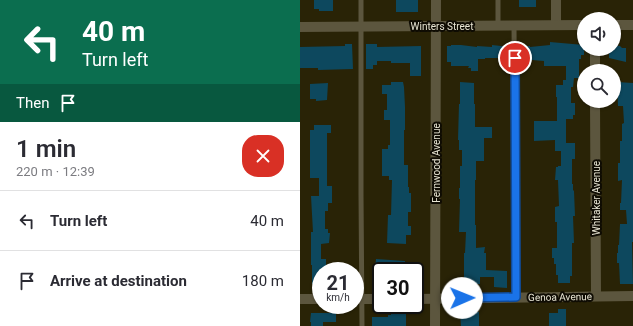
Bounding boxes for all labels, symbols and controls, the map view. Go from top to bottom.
map controls [577,12,621,108]
button: sound [577,12,621,56]
text: 40 m [82,15,145,48]
icon: left [16,16,68,68]
street label: Winters Street [411,21,473,32]
pin [498,41,532,75]
icon: arrive [504,47,526,69]
text: Turn left [82,49,148,70]
button: search [577,64,621,108]
icon: arrive [57,92,79,114]
text: Then [16,94,49,112]
street label: Fernwood Avenue [431,123,442,203]
text: 1 min [16,135,76,163]
button: close [242,135,284,177]
street label: Whitaker Avenue [591,161,602,235]
text: 220 m · 12:39 [16,164,95,179]
icon: left [16,210,38,232]
text: Turn left [50,212,107,230]
text: 40 m [250,212,284,230]
speed limit sign: 30 [372,262,424,314]
icon: arrive [16,270,38,292]
text: 21 [327,271,349,295]
text: Arrive at destination [50,272,187,290]
text: 180 m [242,272,284,290]
position arrow [441,277,483,319]
street label: Genoa Avenue [528,291,592,303]
text: km/h [326,292,350,303]

